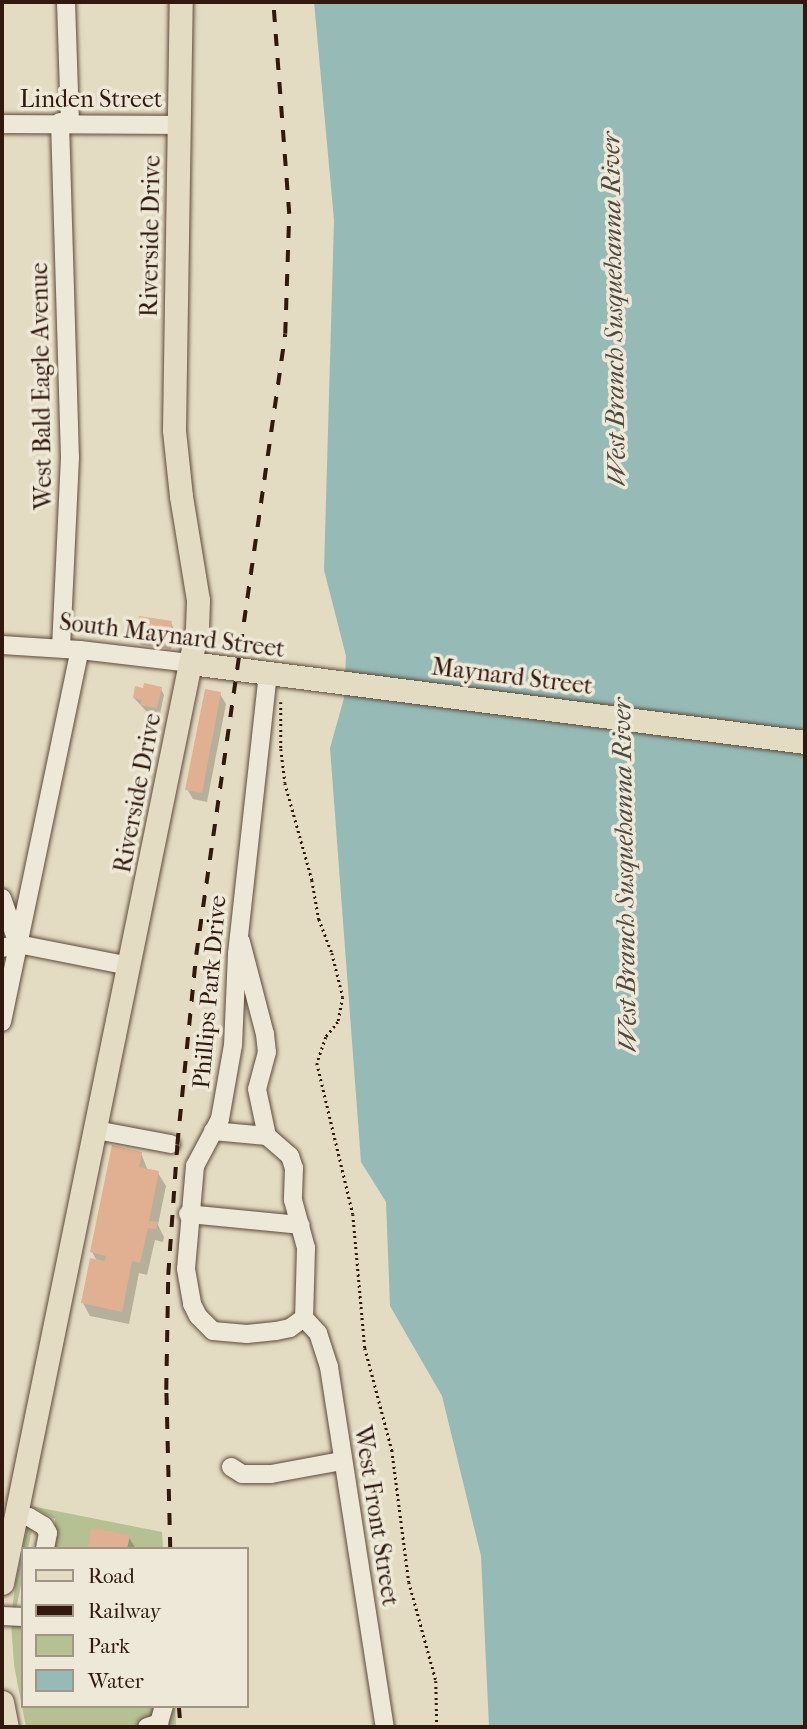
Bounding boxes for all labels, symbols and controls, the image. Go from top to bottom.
street label: Linden Street [20,86,162,114]
water label: West Branch Susquehanna River [595,132,633,486]
street label: Riverside Drive [135,155,167,317]
street label: West Bald Eagle Avenue [25,262,59,510]
street label: South Maynard Street [58,608,286,664]
street label: Maynard Street [430,653,594,701]
water label: West Branch Susquehanna River [606,698,644,1052]
street label: Riverside Drive [108,711,168,875]
street label: Phillips Park Drive [187,894,233,1090]
street label: West Front Street [348,1424,404,1608]
legend [21,1547,248,1708]
text: Road [88,1564,135,1588]
text: Railway [88,1599,161,1623]
text: Park [88,1634,130,1658]
text: Water [88,1669,144,1693]

